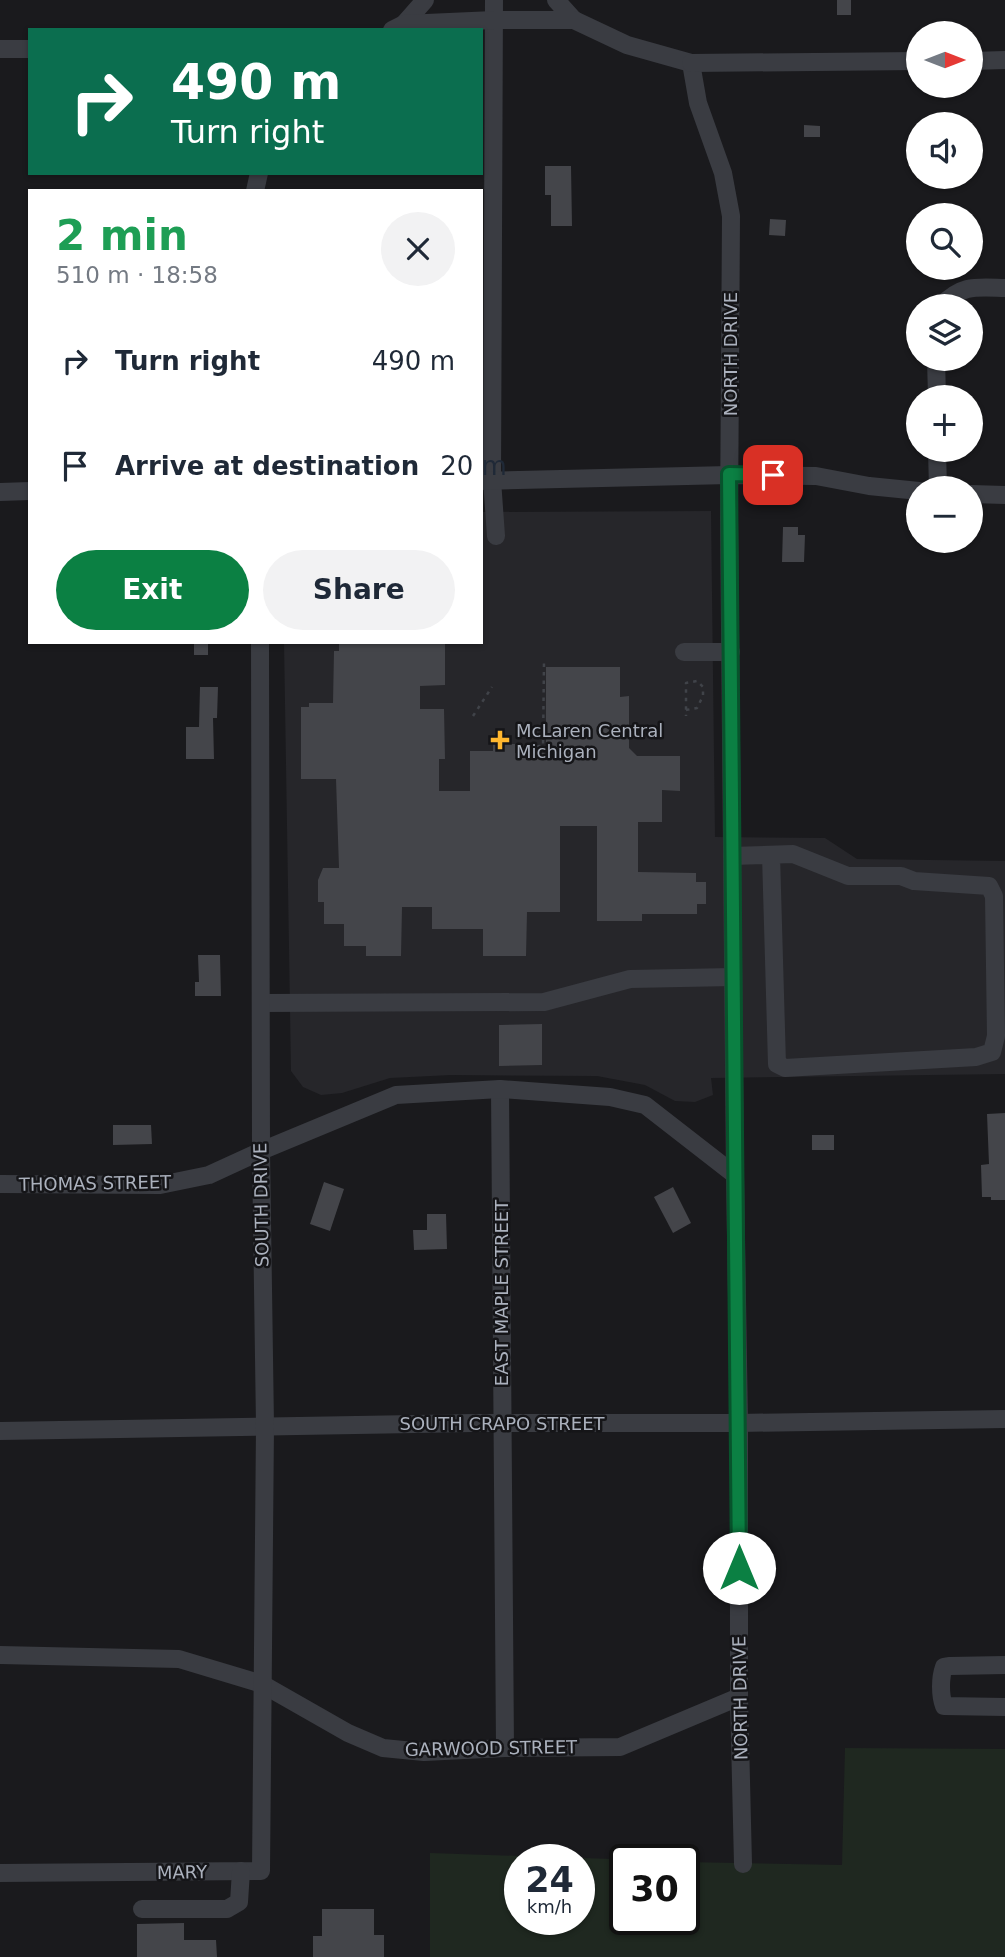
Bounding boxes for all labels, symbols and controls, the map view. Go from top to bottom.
north arrow [906,21,984,98]
map controls [906,21,983,553]
text: 490 m [171,54,341,111]
icon: right [56,56,147,147]
button: sound [906,112,983,189]
text: Turn right [171,113,324,151]
button: search [906,203,983,280]
text: 2 min [56,211,188,260]
button: close [381,212,455,286]
text: 510 m · 18:58 [56,262,218,288]
street label: NORTH DRIVE [720,292,741,416]
button: layers [906,294,983,371]
icon: right [56,342,94,380]
text: Turn right [115,346,260,376]
text: 490 m [372,346,455,376]
button: + [906,385,983,462]
pin [743,445,803,505]
icon: arrive [56,447,94,485]
text: Arrive at destination [115,451,419,481]
text: 20 m [440,451,507,481]
icon: arrive [754,456,792,494]
button: − [906,476,983,553]
button: Exit [56,550,249,630]
button: Share [263,550,455,630]
place label: McLaren Central Michigan [516,720,663,762]
marker: McLaren Central Michigan [490,730,510,750]
street label: SOUTH DRIVE [249,1143,273,1267]
street label: THOMAS STREET [18,1171,172,1195]
street label: EAST MAPLE STREET [491,1199,512,1386]
street label: SOUTH CRAPO STREET [399,1413,606,1434]
position arrow [702,1531,776,1605]
street label: NORTH DRIVE [728,1636,752,1760]
street label: GARWOOD STREET [405,1736,578,1760]
speed limit sign: 30 [609,1844,700,1935]
text: 24 [525,1860,574,1900]
street label: MARY [157,1861,208,1883]
text: km/h [527,1896,572,1917]

